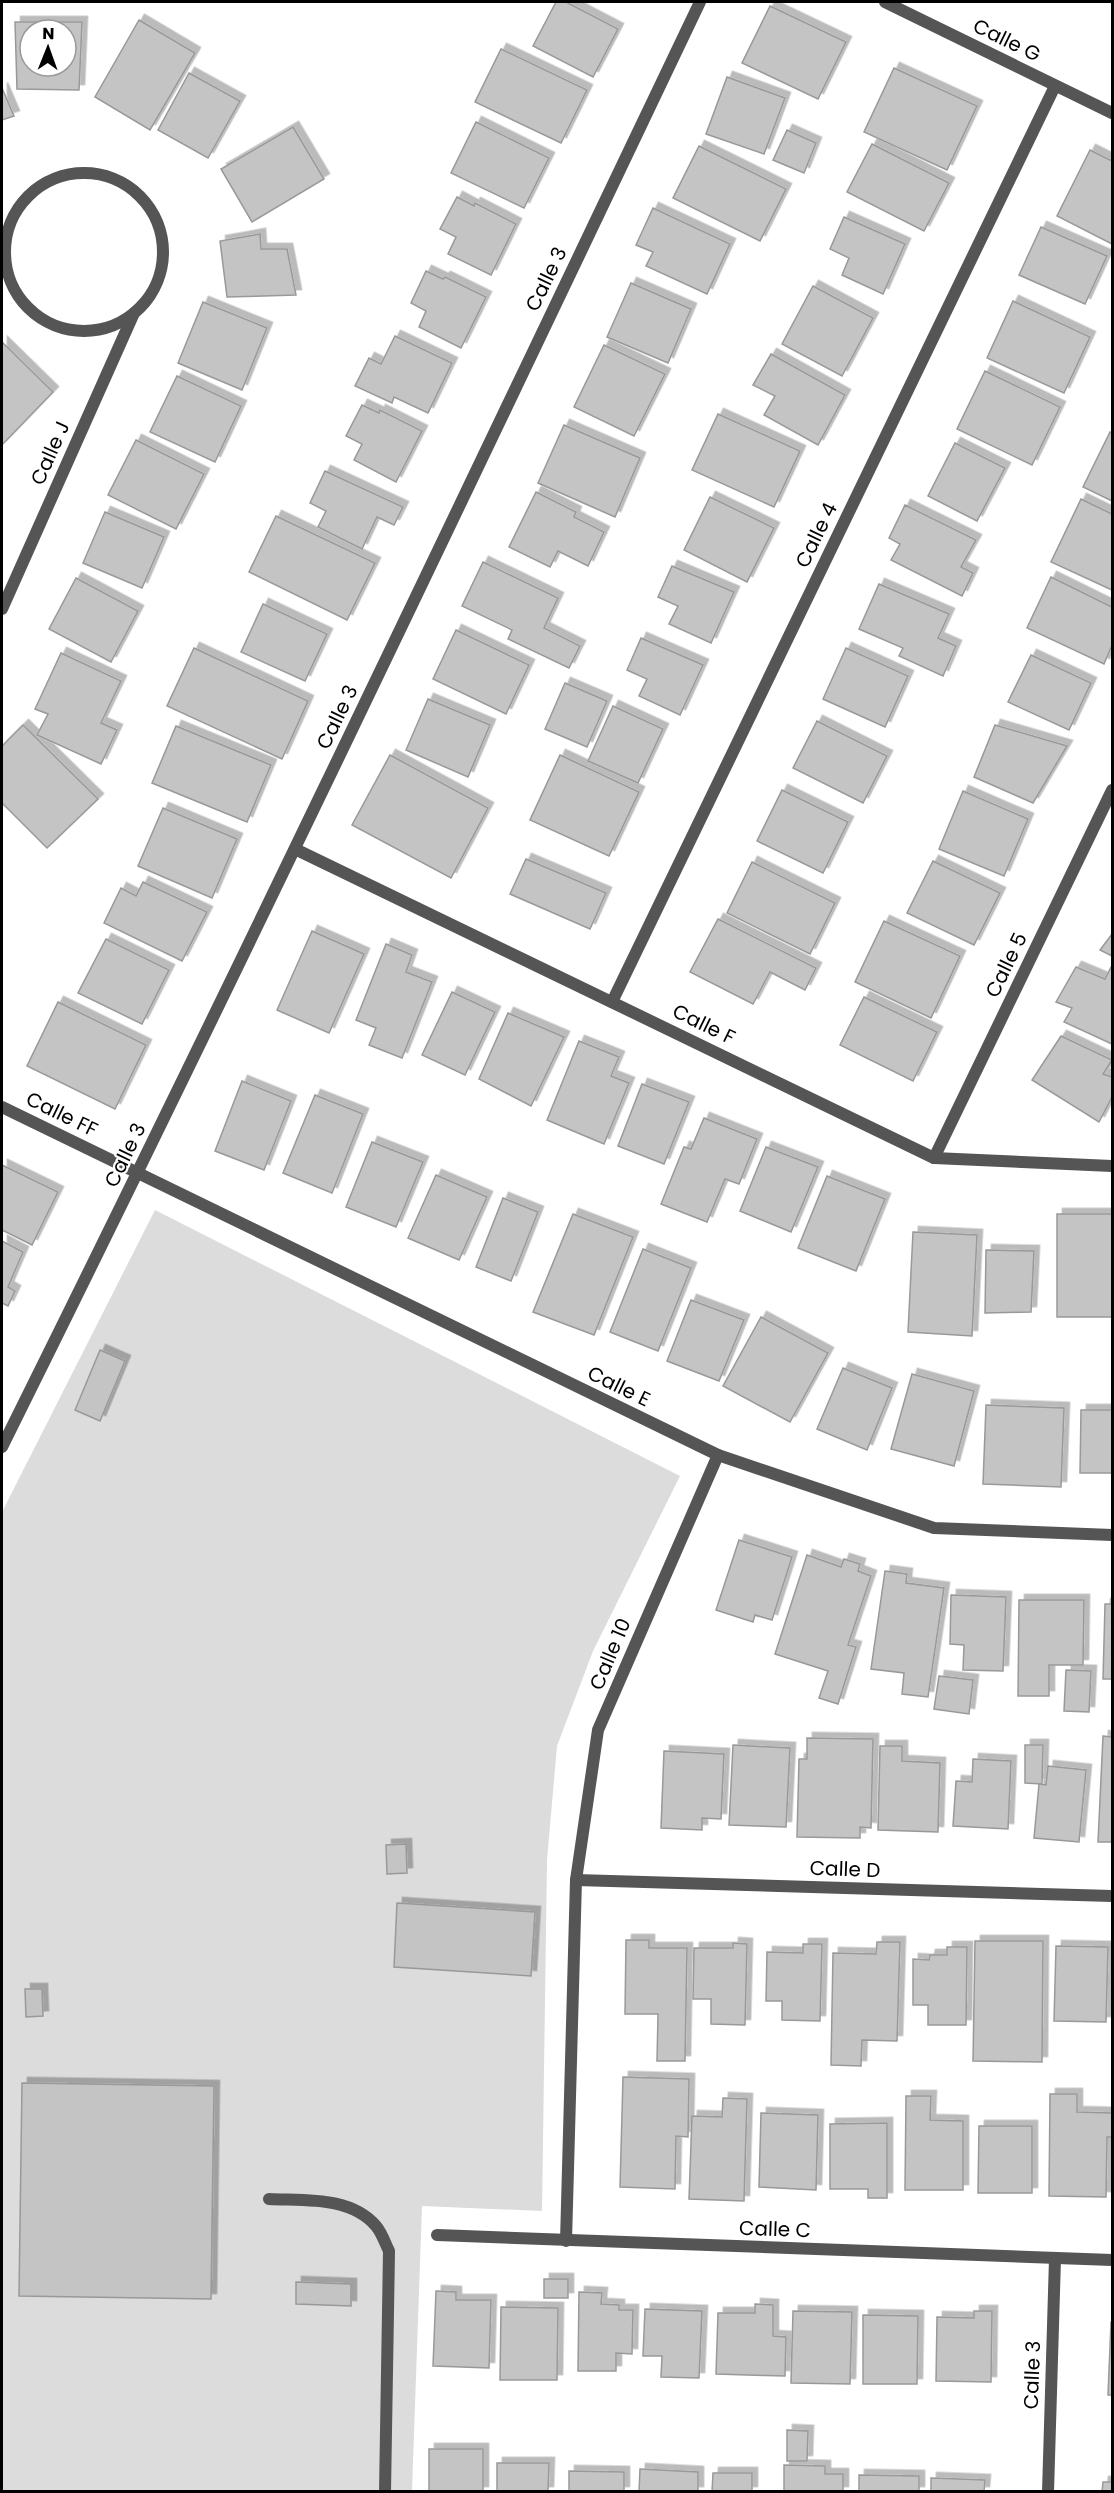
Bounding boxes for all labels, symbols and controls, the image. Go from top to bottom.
street label: Calle G [968,12,1046,68]
north arrow [18,18,78,78]
text: N [42,22,54,45]
street label: Calle 3 [518,242,574,316]
street label: Calle J [24,417,76,489]
street label: Calle 4 [788,498,844,572]
street label: Calle 3 [309,680,365,754]
street label: Calle 5 [978,928,1034,1002]
street label: Calle F [668,997,740,1051]
street label: Calle FF [21,1085,103,1143]
street label: Calle 3 [97,1118,153,1192]
street label: Calle E [583,1359,655,1413]
street label: Calle 10 [582,1614,638,1694]
street label: Calle D [809,1854,881,1884]
street label: Calle C [739,2214,811,2244]
street label: Calle 3 [1017,2340,1047,2410]

